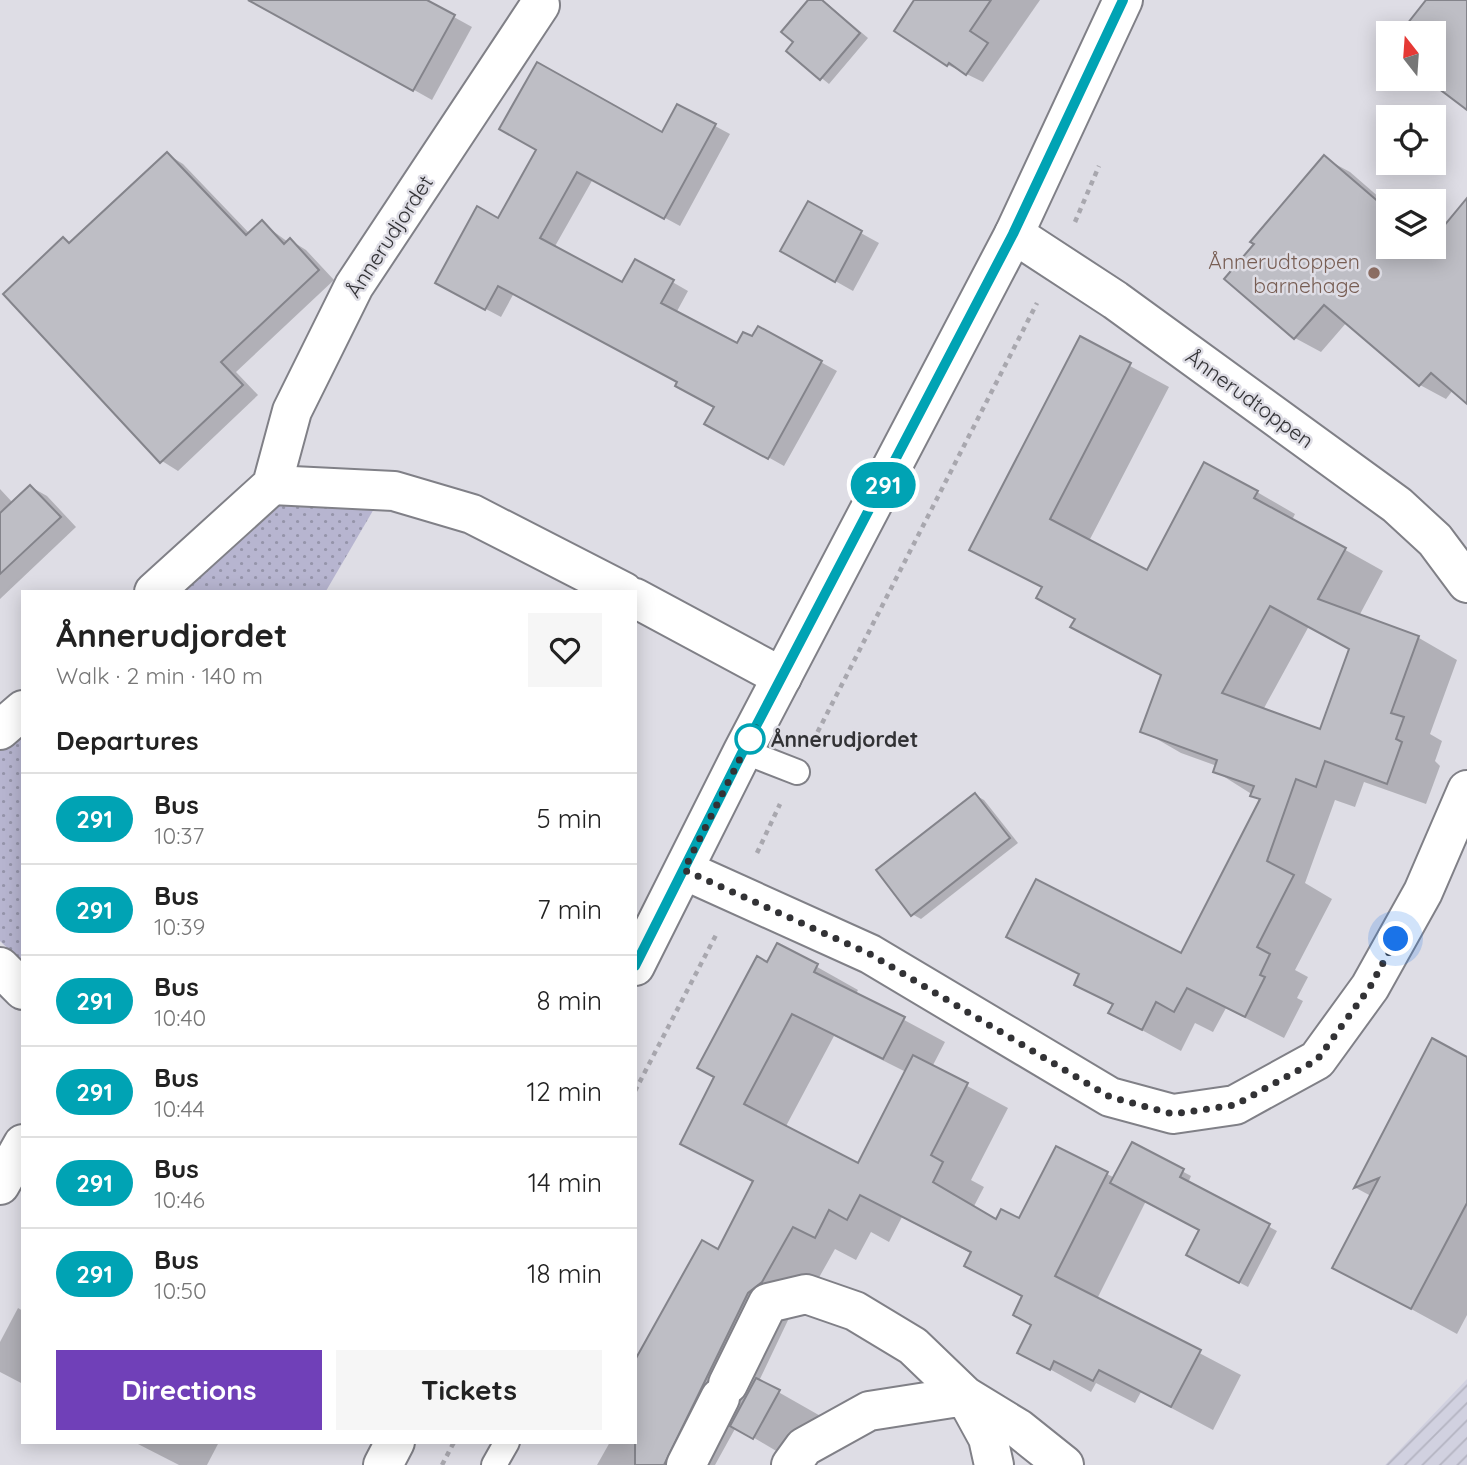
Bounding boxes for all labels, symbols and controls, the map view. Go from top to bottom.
north arrow [1376,21,1446,91]
map controls [1376,21,1446,259]
button: locate [1376,105,1446,175]
street label: Ånnerudjordet [340,170,438,302]
button: layers [1376,189,1446,259]
place label: Ånnerudtoppen barnehage [1208,248,1360,298]
marker: Ånnerudtoppen barnehage [1366,265,1382,281]
street label: Ånnerudtoppen [1181,343,1319,453]
line badge: 291 [843,462,923,508]
text: 291 [865,470,901,500]
button: heart [528,613,602,687]
text: Ånnerudjordet [56,614,287,655]
text: Walk · 2 min · 140 m [56,661,263,690]
text: Departures [56,724,199,757]
marker: Ånnerudjordet [735,724,765,754]
place label: Ånnerudjordet [771,726,918,752]
text: Bus [154,788,199,821]
text: 5 min [536,802,602,835]
text: 291 [76,804,113,834]
text: 10:37 [154,821,204,850]
text: Bus [154,879,199,912]
text: 7 min [537,893,602,926]
text: 291 [76,895,113,925]
text: 10:39 [154,912,205,941]
your location [1378,921,1413,956]
text: Bus [154,970,199,1003]
text: 8 min [537,984,602,1017]
text: 291 [76,986,113,1016]
text: 10:40 [154,1003,206,1032]
text: Bus [154,1061,199,1094]
text: 12 min [527,1075,602,1108]
text: 291 [76,1077,113,1107]
text: 10:44 [154,1094,205,1123]
text: Bus [154,1152,199,1185]
text: 14 min [528,1166,602,1199]
text: 291 [76,1168,113,1198]
text: 10:46 [154,1185,205,1214]
text: Bus [154,1243,199,1276]
text: 18 min [527,1257,602,1290]
text: 291 [76,1259,113,1289]
text: 10:50 [154,1276,207,1305]
button: Directions [56,1350,322,1430]
button: Tickets [336,1350,602,1430]

